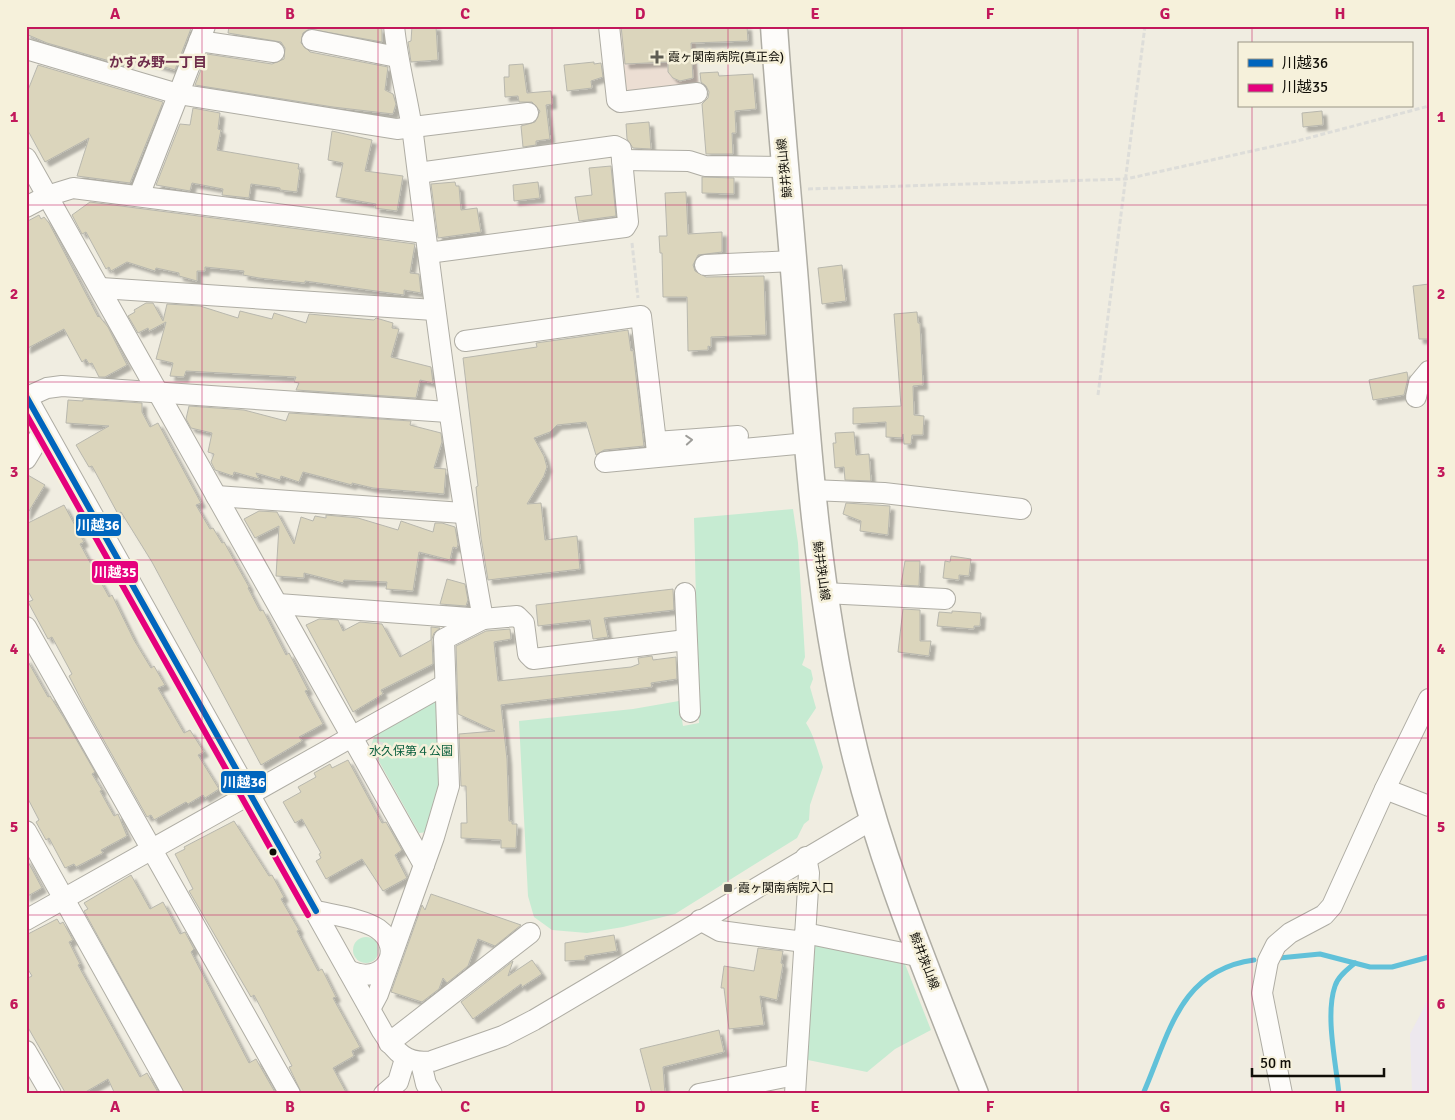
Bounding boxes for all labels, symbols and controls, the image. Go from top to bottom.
text: A [110,4,121,24]
text: B [285,4,295,24]
text: C [460,4,470,24]
text: D [635,4,646,24]
text: E [810,4,820,24]
text: F [986,4,995,24]
text: G [1160,4,1170,24]
text: H [1335,4,1345,24]
legend [1238,42,1412,108]
marker: 霞ヶ関南病院(真正会) [650,50,664,64]
place label: 霞ヶ関南病院(真正会) [668,50,784,65]
district label: かすみ野一丁目 [109,54,207,71]
text: 川越36 [1282,54,1328,72]
text: 川越35 [1282,78,1328,96]
text: 1 [10,107,19,127]
text: 1 [1437,107,1446,127]
street label: 鯨井狭山線 [774,137,796,199]
text: 2 [10,284,18,304]
text: 2 [1437,284,1445,304]
one-way arrow [685,434,693,445]
text: 3 [10,462,18,482]
text: 3 [1437,462,1445,482]
line badge: 川越36 [75,513,122,537]
text: 川越36 [76,517,120,534]
street label: 鯨井狭山線 [809,540,833,602]
line badge: 川越35 [91,560,139,584]
text: 川越35 [93,564,137,581]
text: 4 [10,639,19,659]
text: 4 [1437,639,1446,659]
park label: 水久保第４公園 [369,744,453,759]
line badge: 川越36 [220,770,267,794]
text: 川越36 [222,774,266,791]
text: 5 [10,817,18,837]
text: 5 [1437,817,1445,837]
unlabelled marker [268,847,278,857]
place label: 霞ヶ関南病院入口 [738,881,834,896]
marker: 霞ヶ関南病院入口 [722,882,734,894]
street label: 鯨井狭山線 [906,930,942,992]
text: 6 [10,994,19,1014]
text: 6 [1437,994,1446,1014]
scale bar [1252,1045,1385,1077]
text: 50 m [1260,1054,1291,1072]
text: A [110,1097,121,1117]
text: B [285,1097,295,1117]
text: C [460,1097,470,1117]
text: D [635,1097,646,1117]
text: E [810,1097,820,1117]
text: F [986,1097,995,1117]
text: G [1160,1097,1170,1117]
text: H [1335,1097,1345,1117]

